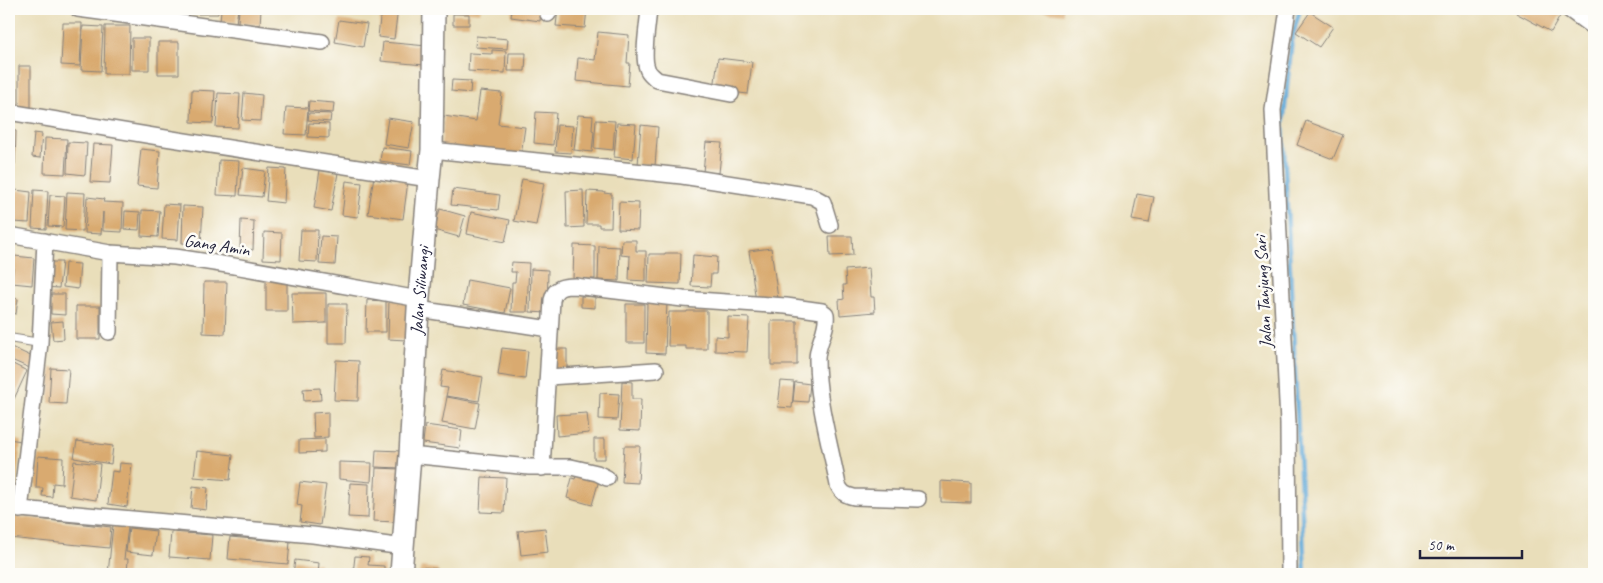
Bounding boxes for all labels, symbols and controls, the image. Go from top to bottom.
street label: Gang Amin [183,229,252,261]
street label: Jalan Tanjung Sari [1249,233,1277,350]
street label: Jalan Siliwangi [406,243,434,337]
scale bar [1420,528,1523,560]
text: 50 m [1428,536,1455,555]

